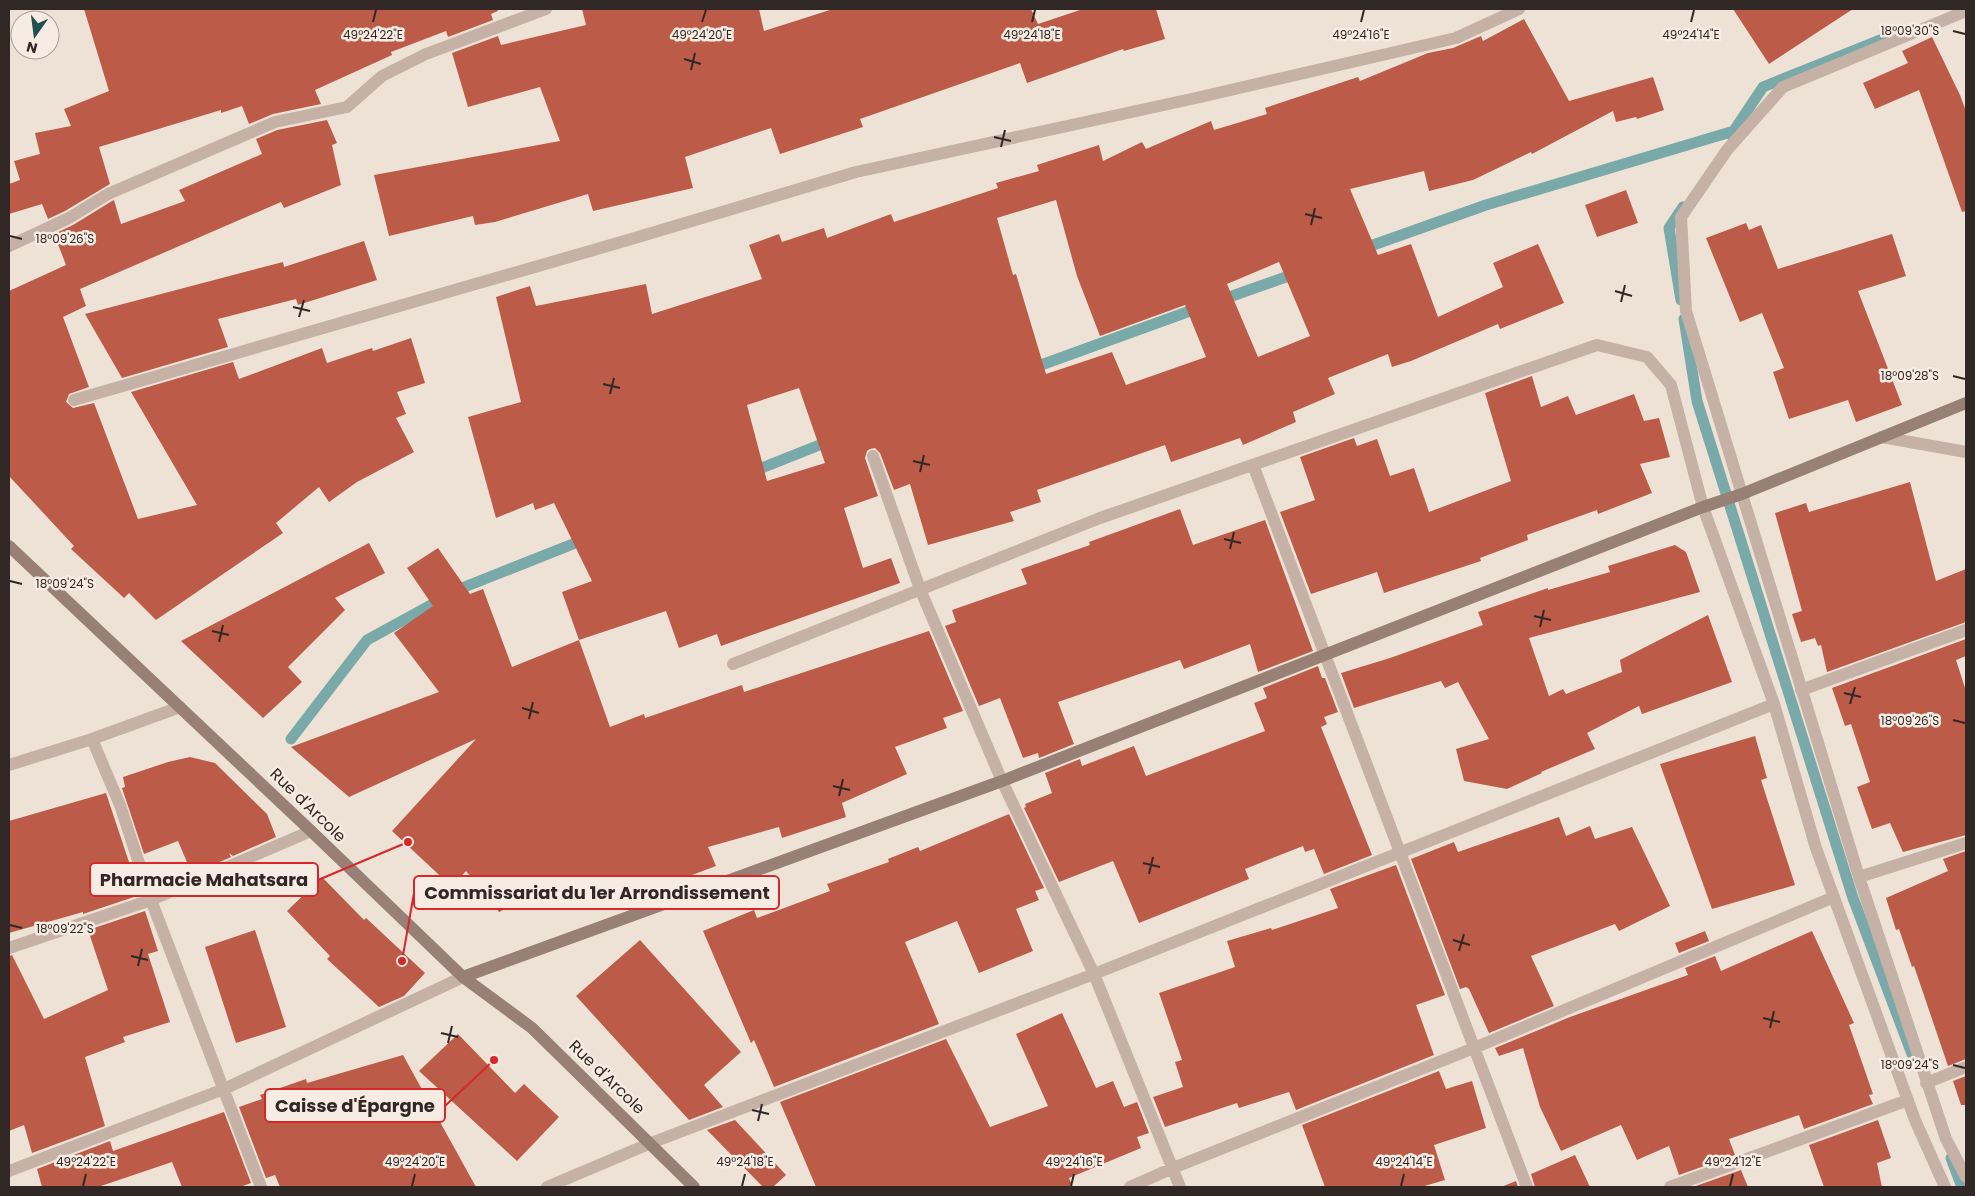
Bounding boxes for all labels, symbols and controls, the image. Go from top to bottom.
north arrow [10,10,60,60]
text: 18°09'30"S [1881,22,1939,39]
text: 49°24'22"E [343,26,403,43]
text: 49°24'20"E [672,26,732,43]
text: 49°24'18"E [1003,26,1061,43]
text: 49°24'16"E [1332,26,1390,43]
text: 49°24'14"E [1662,26,1720,43]
text: N [24,37,39,59]
text: 18°09'26"S [36,230,94,247]
text: 18°09'28"S [1881,367,1939,384]
text: 18°09'24"S [36,575,94,592]
text: 18°09'26"S [1881,712,1939,729]
street label: Rue d'Arcole [265,763,351,847]
callout: Pharmacie Mahatsara [90,863,318,896]
text: Pharmacie Mahatsara [100,867,308,892]
callout: Commissariat du 1er Arrondissement [414,876,779,909]
text: Commissariat du 1er Arrondissement [424,880,770,905]
text: 18°09'22"S [36,920,94,937]
street label: Rue d'Arcole [564,1035,650,1119]
text: 18°09'24"S [1881,1056,1939,1073]
callout: Caisse d'Épargne [265,1089,445,1122]
text: Caisse d'Épargne [275,1093,435,1118]
text: 49°24'22"E [56,1153,116,1170]
text: 49°24'20"E [385,1153,445,1170]
text: 49°24'18"E [716,1153,774,1170]
text: 49°24'16"E [1045,1153,1103,1170]
text: 49°24'14"E [1375,1153,1433,1170]
text: 49°24'12"E [1705,1153,1761,1170]

